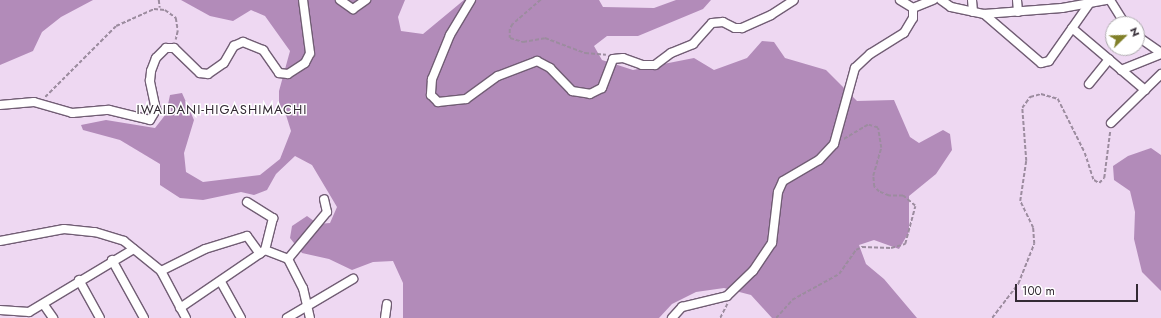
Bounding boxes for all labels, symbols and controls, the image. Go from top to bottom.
north arrow [1105,16,1145,56]
text: N [1126,25,1144,39]
district label: IWAIDANI-HIGASHIMACHI [137,102,307,118]
scale bar [1017,276,1140,302]
text: 100 m [1022,282,1055,300]

